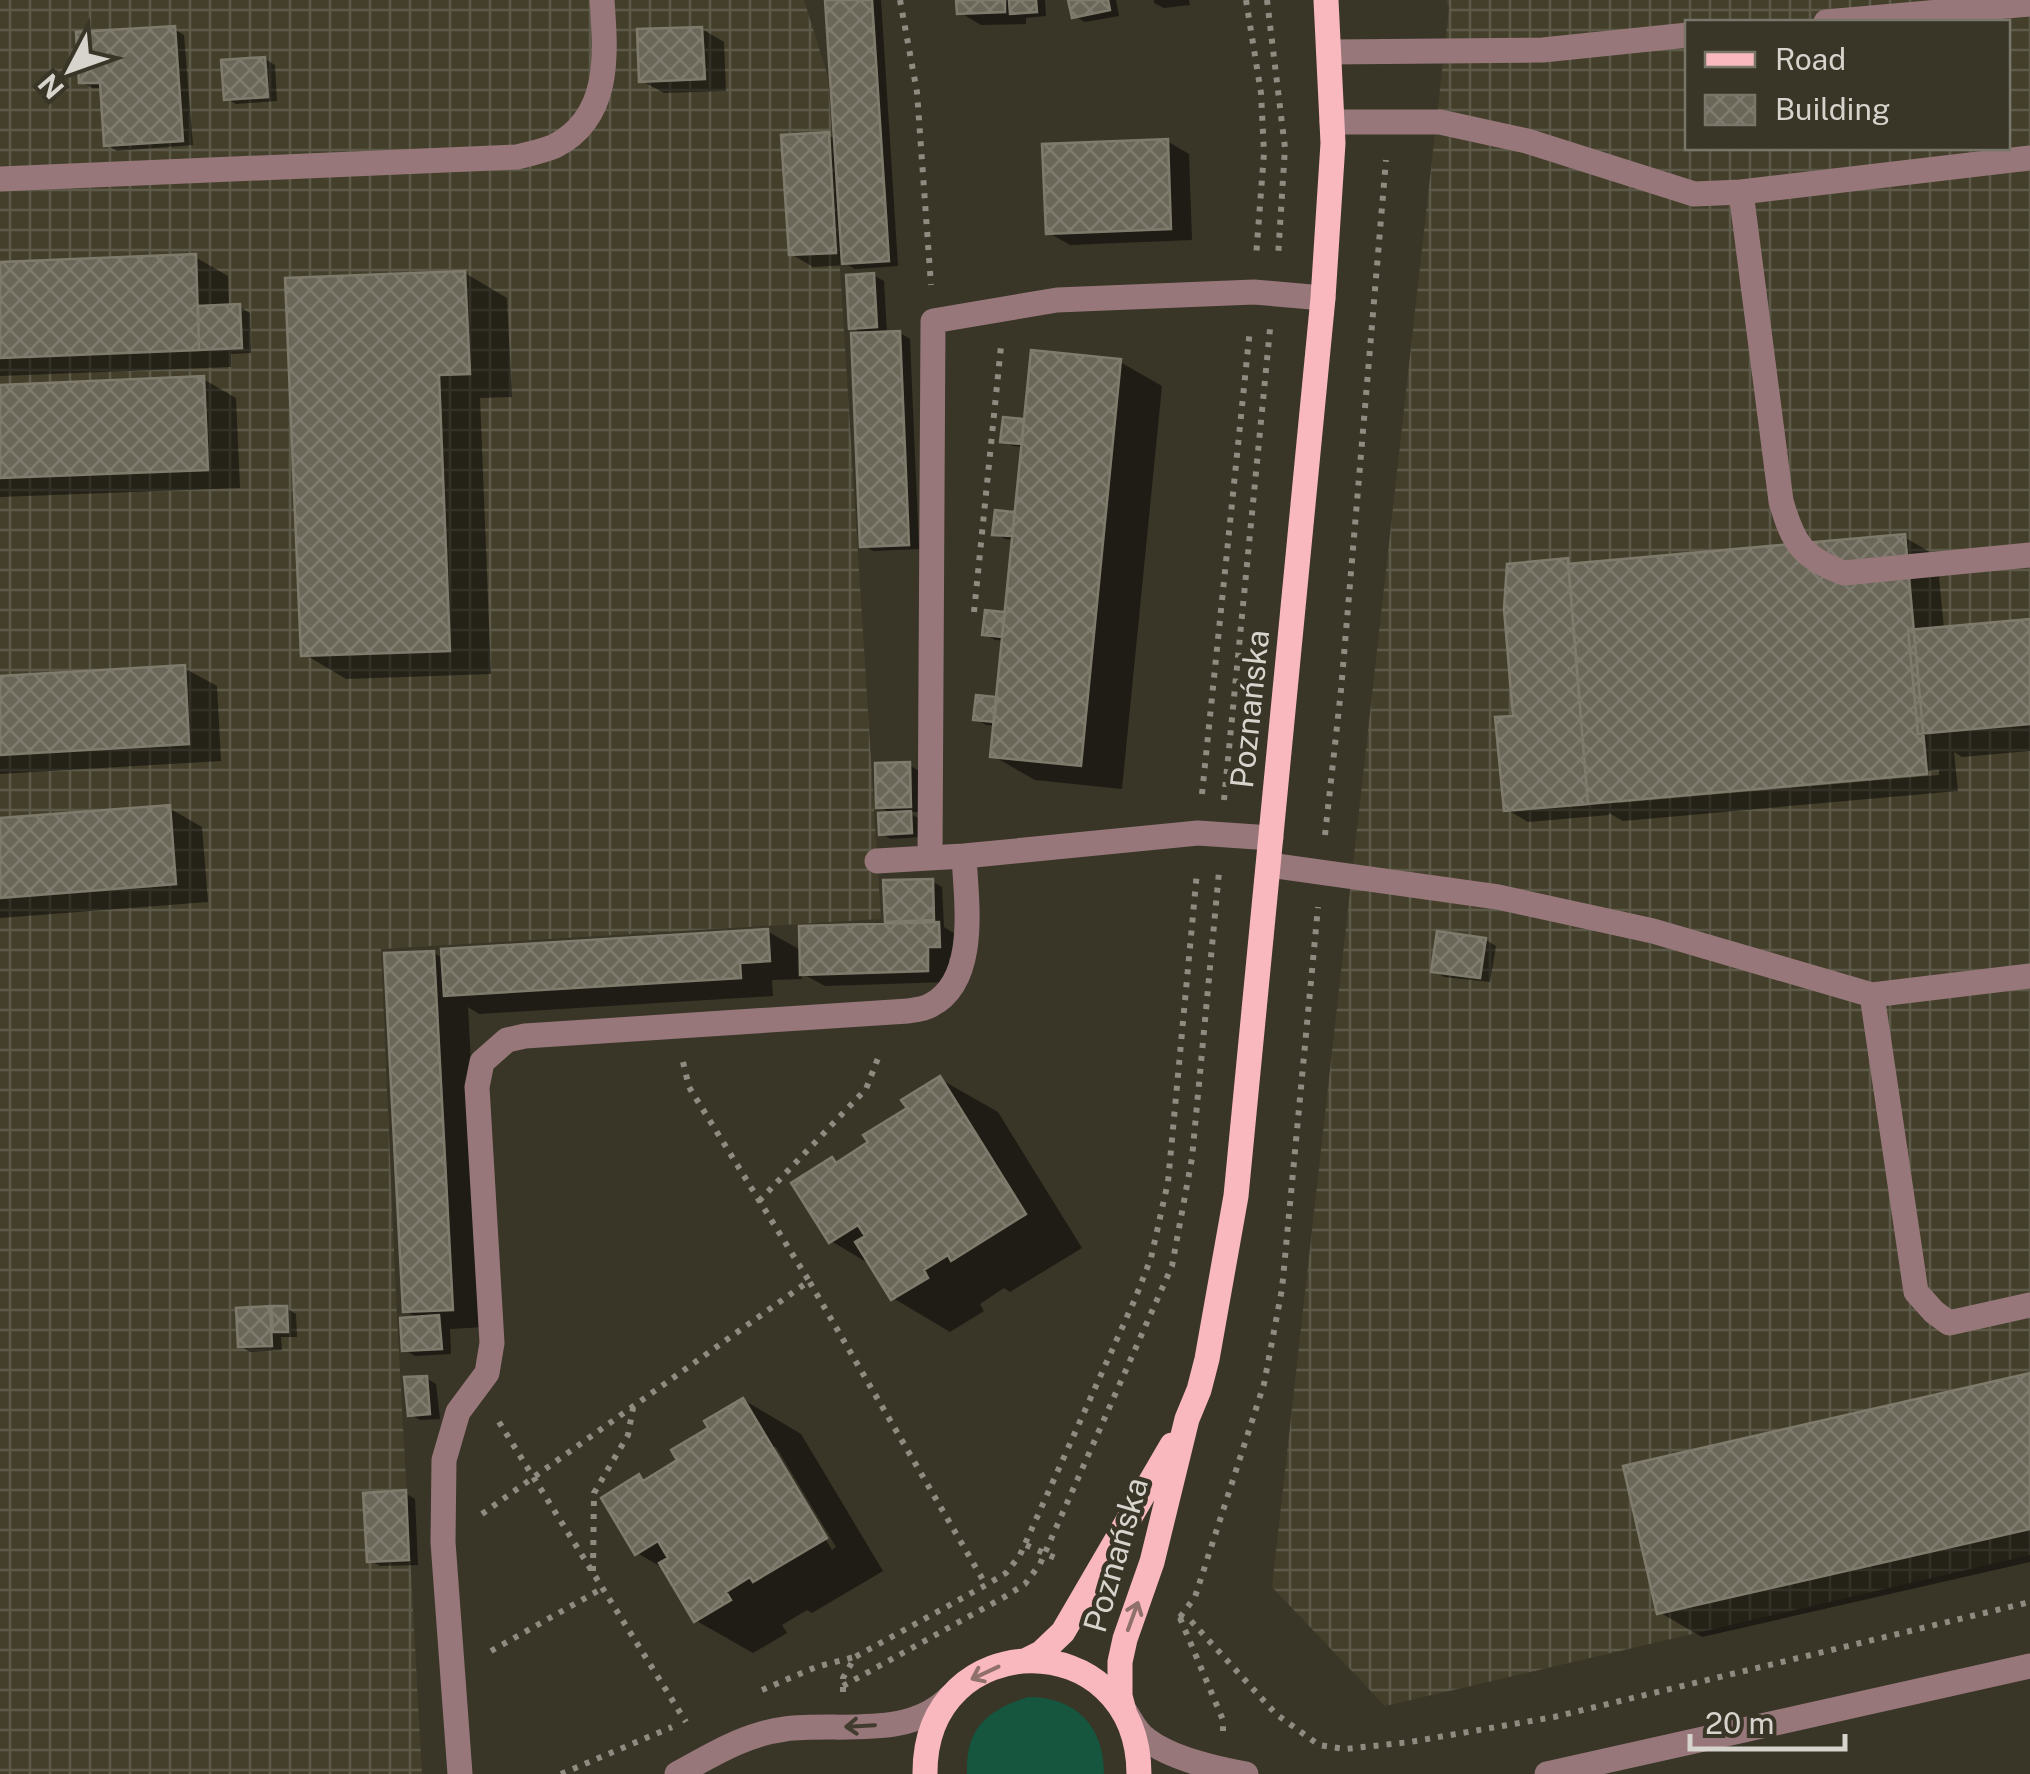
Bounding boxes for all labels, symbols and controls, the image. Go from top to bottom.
north arrow [20,20,120,120]
legend [1685,20,2010,150]
text: Road [1775,41,1846,77]
text: N [31,68,70,106]
text: Building [1775,91,1890,127]
street label: Poznańska [1223,628,1276,790]
street label: Poznańska [1076,1473,1155,1636]
one-way arrow [1125,1601,1143,1632]
one-way arrow [971,1664,1001,1683]
scale bar [1690,1689,1845,1751]
text: 20 m [1705,1705,1774,1741]
one-way arrow [845,1717,877,1736]

